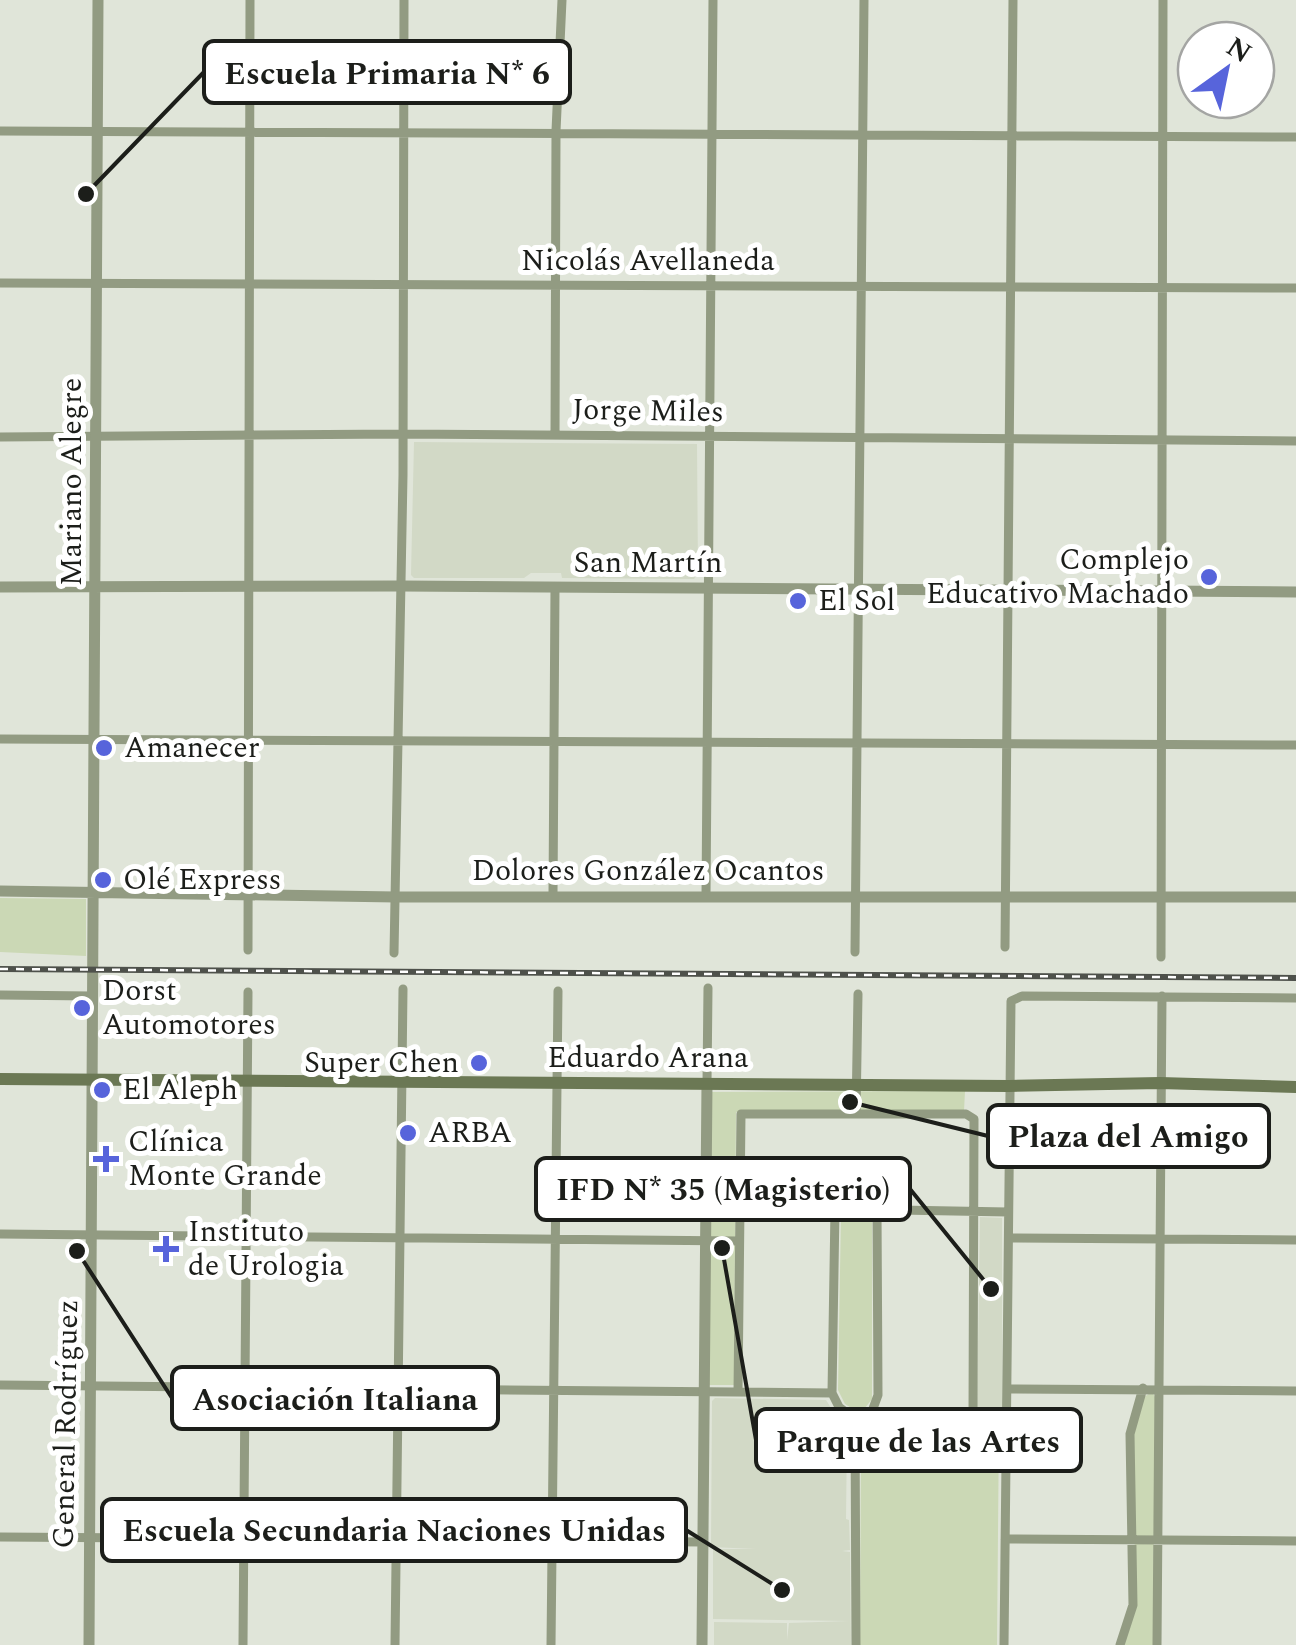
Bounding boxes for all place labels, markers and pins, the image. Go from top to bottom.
callout: Escuela Primaria N* 6 [204,41,570,103]
place label: Complejo Educativo Machado [926,537,1189,617]
marker: Complejo Educativo Machado [1198,566,1220,588]
place label: El Sol [818,578,895,624]
marker: El Sol [787,590,809,612]
place label: Amanecer [124,725,260,771]
marker: Amanecer [93,737,115,759]
place label: Olé Express [123,857,282,903]
marker: Olé Express [92,869,114,891]
place label: Dorst Automotores [102,968,276,1048]
marker: Dorst Automotores [71,997,93,1019]
place label: Super Chen [304,1040,459,1086]
marker: Super Chen [468,1052,490,1074]
place label: El Aleph [122,1067,238,1113]
marker: El Aleph [91,1079,113,1101]
callout: Plaza del Amigo [988,1105,1269,1167]
place label: ARBA [428,1110,512,1156]
place label: Clínica Monte Grande [128,1119,322,1199]
marker: ARBA [397,1122,419,1144]
marker: Clínica Monte Grande [93,1146,119,1172]
callout: IFD N* 35 (Magisterio) [536,1158,910,1220]
place label: Instituto de Urologia [188,1209,344,1289]
marker: Instituto de Urologia [153,1236,179,1262]
callout: Asociación Italiana [172,1367,498,1429]
callout: Parque de las Artes [756,1409,1081,1471]
callout: Escuela Secundaria Naciones Unidas [102,1499,686,1561]

